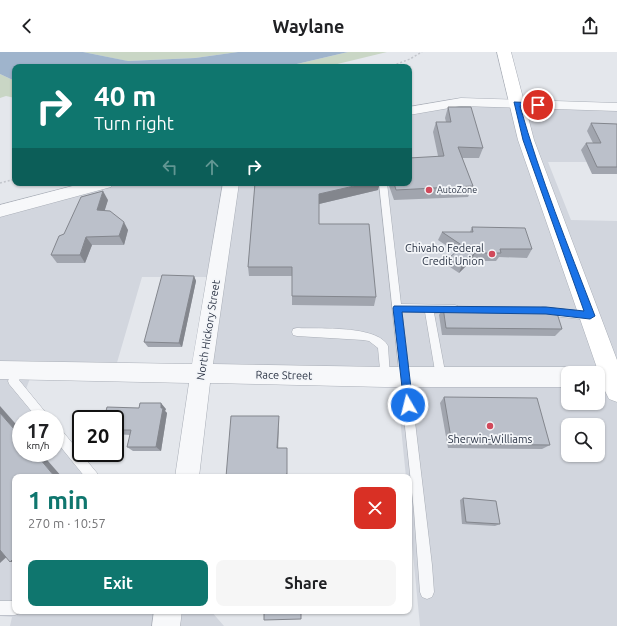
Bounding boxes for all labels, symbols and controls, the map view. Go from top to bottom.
icon: back [16,15,38,37]
icon: share [579,15,601,37]
text: Waylane [273,16,344,36]
icon: right [28,80,80,132]
text: 40 m [94,80,156,111]
pin [521,88,555,122]
icon: arrive [527,94,549,116]
text: Turn right [94,113,174,133]
icon: left [159,156,181,178]
icon: ahead [201,156,223,178]
icon: right [243,156,265,178]
marker: AutoZone [424,185,434,195]
place label: AutoZone [437,185,477,195]
place label: Chivaho Federal Credit Union [405,242,484,267]
marker: Chivaho Federal Credit Union [487,249,497,259]
street label: North Hickory Street [194,278,222,381]
map controls [561,366,605,462]
button: sound [561,366,605,410]
street label: Race Street [255,369,313,382]
position arrow [387,384,429,426]
speed limit sign: 20 [72,410,124,462]
button: search [561,418,605,462]
text: 17 [27,419,49,442]
marker: Sherwin-Williams [485,421,495,431]
place label: Sherwin-Williams [448,433,533,445]
text: km/h [26,440,50,451]
text: 1 min [28,487,89,514]
button: close [354,487,396,529]
text: 270 m · 10:57 [28,516,106,530]
button: Exit [28,560,208,606]
button: Share [216,560,396,606]

